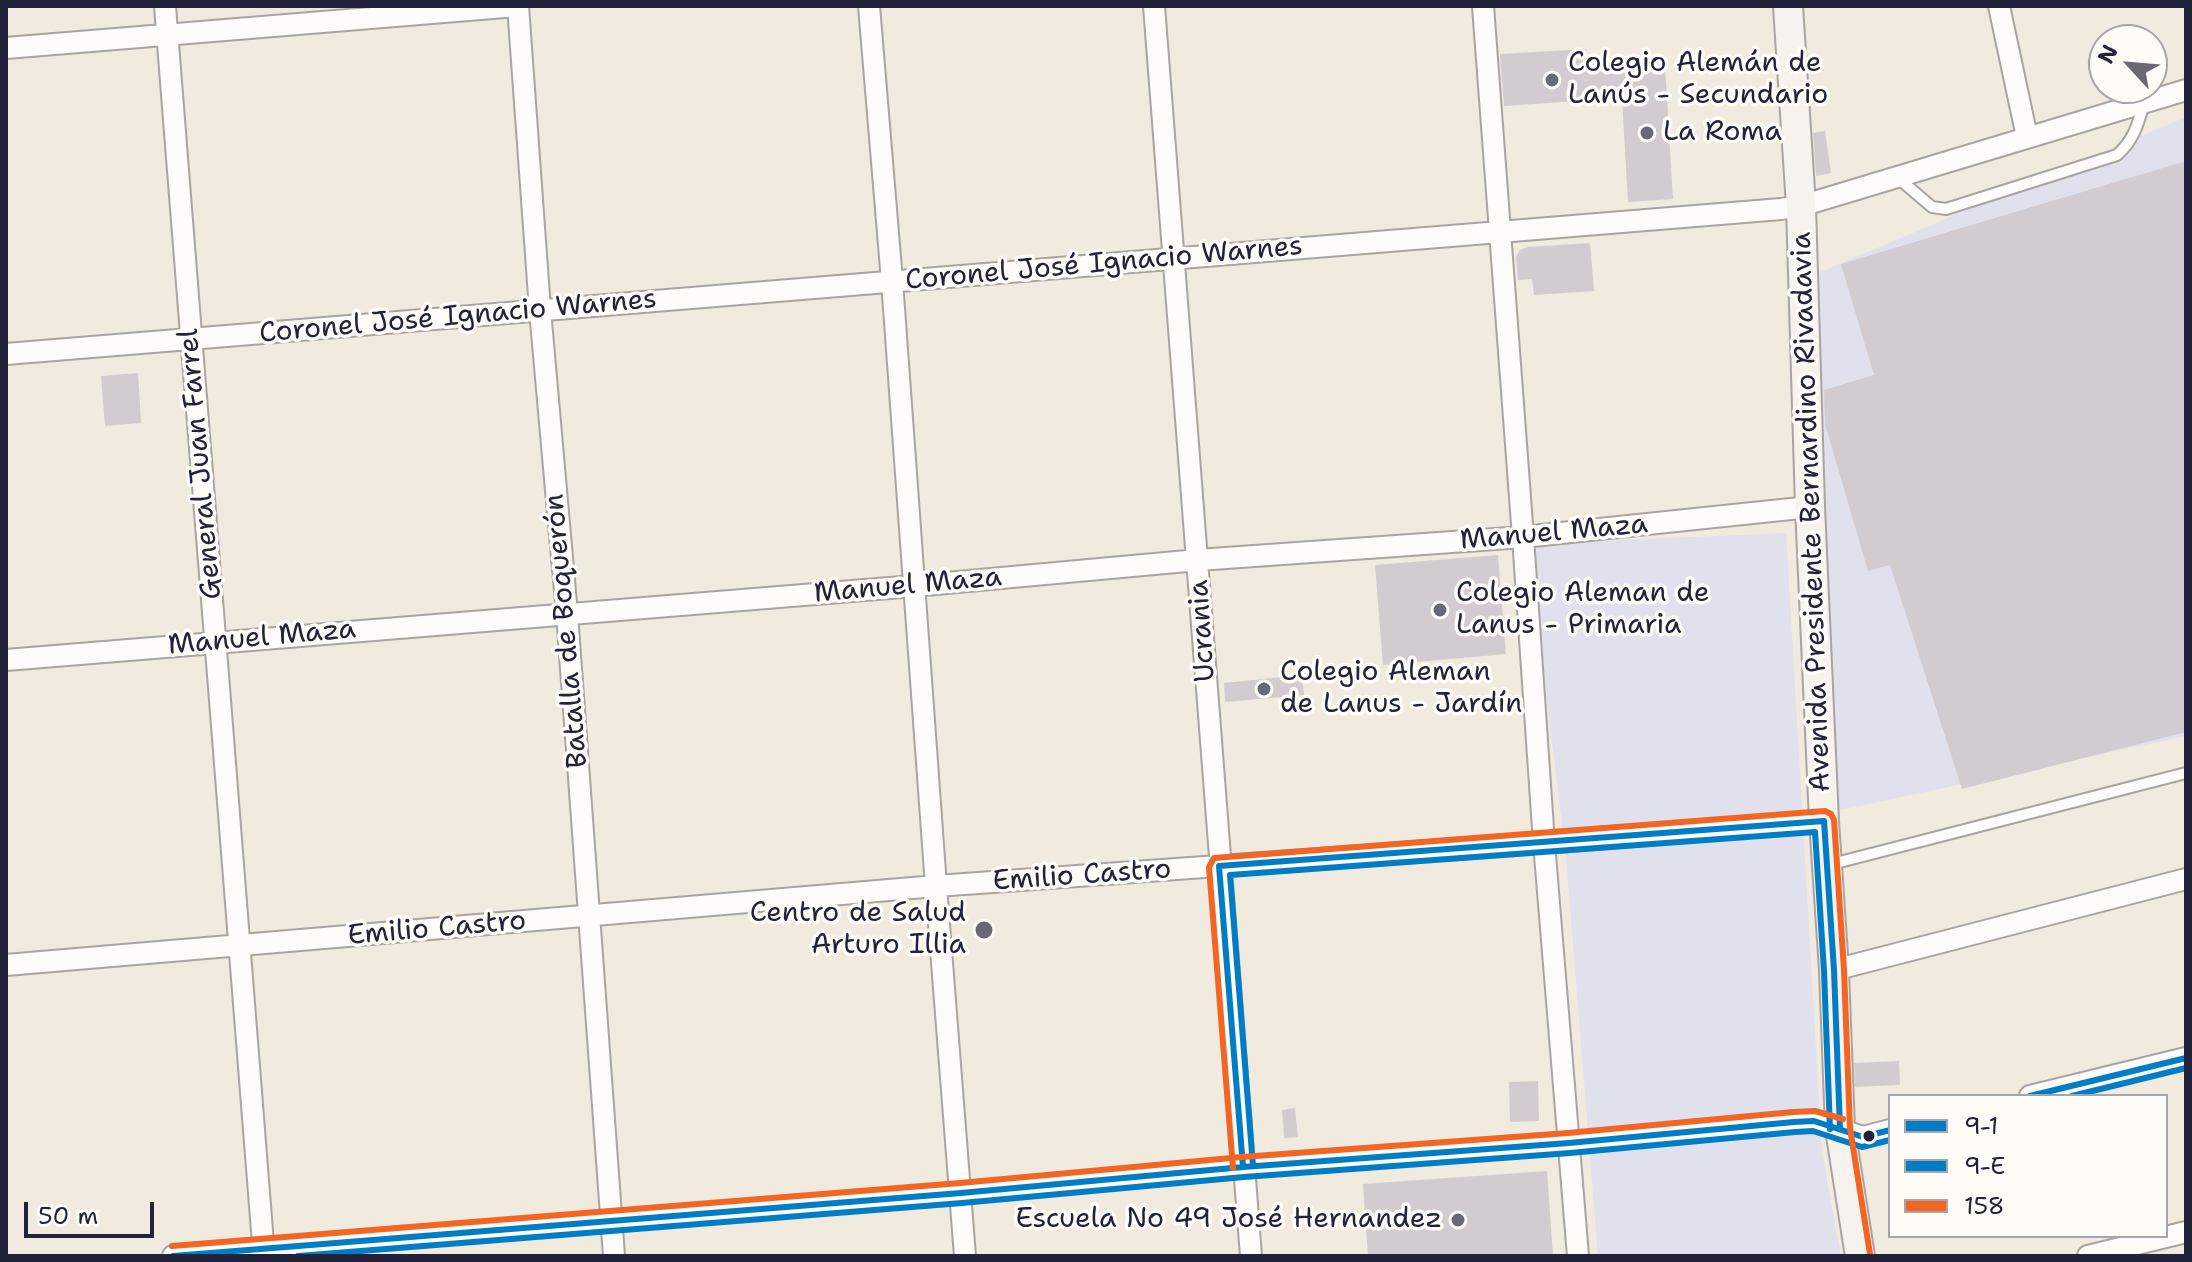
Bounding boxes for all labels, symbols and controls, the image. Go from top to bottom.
north arrow [2088,24,2168,104]
text: N [2091,40,2125,68]
place label: Colegio Alemán de Lanús - Secundario [1568,47,1828,113]
marker: Colegio Alemán de Lanús - Secundario [1543,71,1561,89]
place label: La Roma [1663,116,1782,150]
marker: La Roma [1638,124,1656,142]
street label: Coronel José Ignacio Warnes [904,230,1304,298]
street label: Avenida Presidente Bernardino Rivadavia [1785,231,1839,793]
street label: Coronel José Ignacio Warnes [258,283,658,351]
street label: General Juan Farrel [172,327,230,601]
street label: Batalla de Boquerón [538,492,596,770]
street label: Manuel Maza [1459,508,1649,558]
street label: Manuel Maza [813,561,1003,611]
place label: Colegio Aleman de Lanus - Primaria [1456,577,1709,643]
street label: Ucrania [1183,579,1223,683]
marker: Colegio Aleman de Lanus - Primaria [1431,601,1449,619]
street label: Manuel Maza [167,613,357,663]
place label: Colegio Aleman de Lanus - Jardín [1280,656,1522,722]
marker: Colegio Aleman de Lanus - Jardín [1255,680,1273,698]
street label: Emilio Castro [992,853,1172,899]
place label: Centro de Salud Arturo Illia [750,897,966,963]
street label: Emilio Castro [346,904,528,954]
marker: Centro de Salud Arturo Illia [973,919,995,941]
legend [1888,1094,2168,1238]
text: 9-1 [1964,1110,1998,1142]
unlabelled marker [1861,1128,1877,1144]
text: 9-E [1964,1150,2005,1182]
scale bar [28,1186,158,1236]
text: 158 [1964,1190,2005,1222]
text: 50 m [38,1200,98,1232]
place label: Escuela No 49 José Hernandez [1015,1203,1442,1237]
marker: Escuela No 49 José Hernandez [1449,1211,1467,1229]

